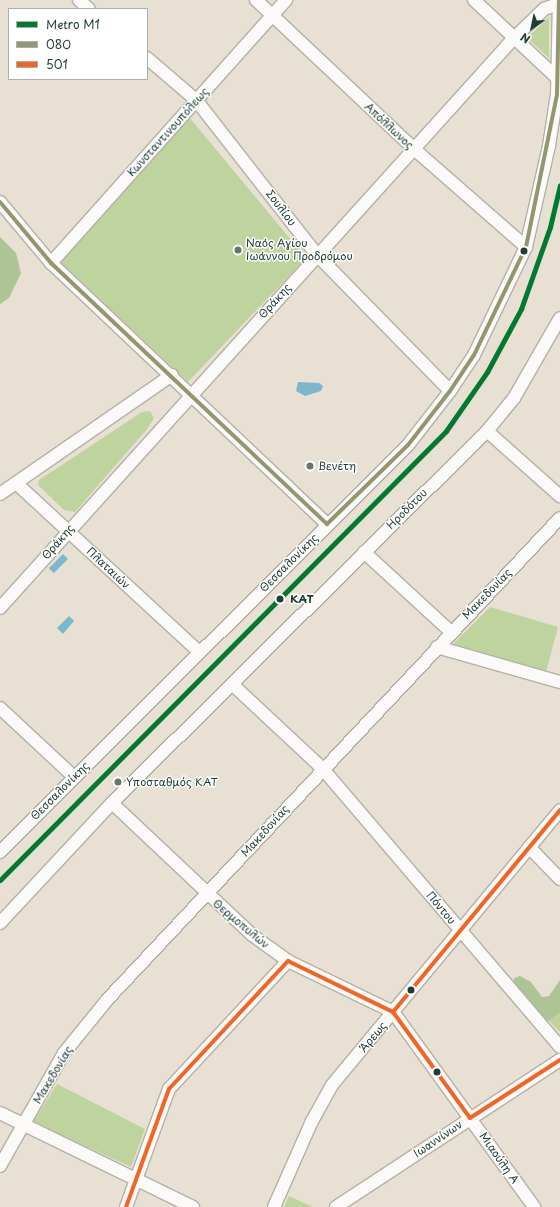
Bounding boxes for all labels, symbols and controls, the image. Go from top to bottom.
legend [8,8,148,80]
north arrow [512,8,552,48]
text: Metro Μ1 [46,15,100,33]
text: N [517,29,533,48]
text: 080 [46,35,71,53]
text: 501 [46,55,68,73]
street label: Κωνσταντινουπόλεως [125,85,211,179]
street label: Απόλλωνος [362,100,416,152]
street label: Σουλίου [263,187,299,229]
place label: Ναός Αγίου Ιωάννου Προδρόμου [246,237,353,263]
marker: Ναός Αγίου Ιωάννου Προδρόμου [233,245,243,255]
unlabelled marker [519,246,529,256]
street label: Θράκης [256,281,294,321]
place label: Βενέτη [318,459,356,473]
marker: Βενέτη [305,461,315,471]
street label: Ηροδότου [384,486,430,532]
street label: Θράκης [39,522,77,562]
street label: Θεσσαλονίκης [257,531,321,595]
street label: Πλαταιών [83,545,133,591]
street label: Μακεδονίας [460,566,514,622]
marker: ΚΑΤ [273,592,287,606]
place label: ΚΑΤ [290,592,314,606]
street label: Θεσσαλονίκης [28,759,92,823]
place label: Υποσταθμός ΚΑΤ [126,775,218,789]
marker: Υποσταθμός ΚΑΤ [113,777,123,787]
street label: Μακεδονίας [238,802,292,860]
street label: Πόντου [424,889,458,927]
street label: Θερμοπυλών [210,897,272,951]
unlabelled marker [406,985,416,995]
street label: Άρεως [357,1019,389,1055]
street label: Μακεδονίας [31,1044,75,1106]
unlabelled marker [432,1067,442,1077]
street label: Ιωαννίνων [411,1118,465,1160]
street label: Μιαούλη Α [477,1130,521,1186]

